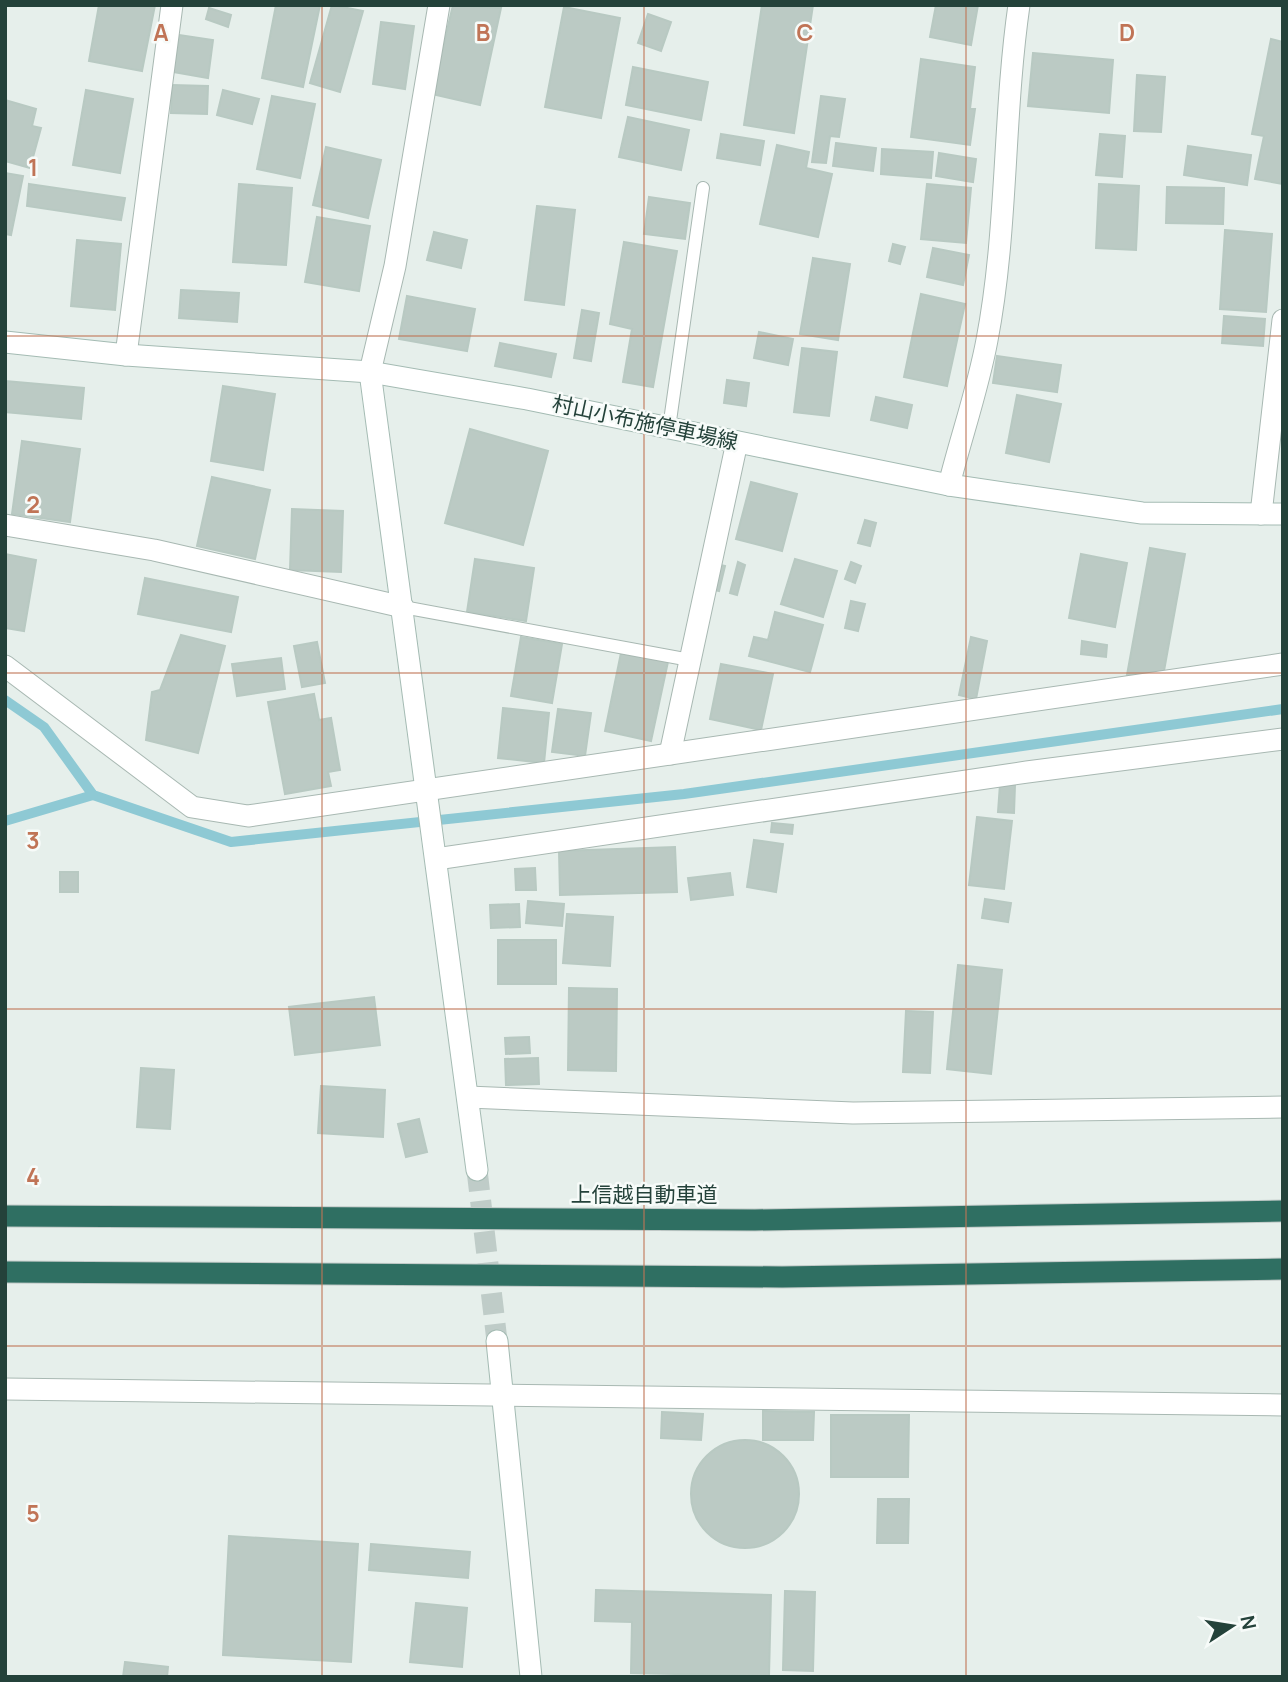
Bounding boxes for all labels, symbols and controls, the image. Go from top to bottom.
text: A [153,16,169,48]
text: B [476,16,490,48]
text: C [797,16,814,48]
text: D [1119,16,1135,48]
text: 1 [28,151,38,183]
street label: 村山小布施停車場線 [550,389,741,455]
text: 2 [26,488,40,520]
text: 3 [26,824,40,856]
text: 4 [26,1160,40,1192]
street label: 上信越自動車道 [571,1180,718,1208]
text: 5 [26,1497,40,1529]
north arrow [1197,1591,1267,1661]
text: N [1234,1613,1263,1632]

